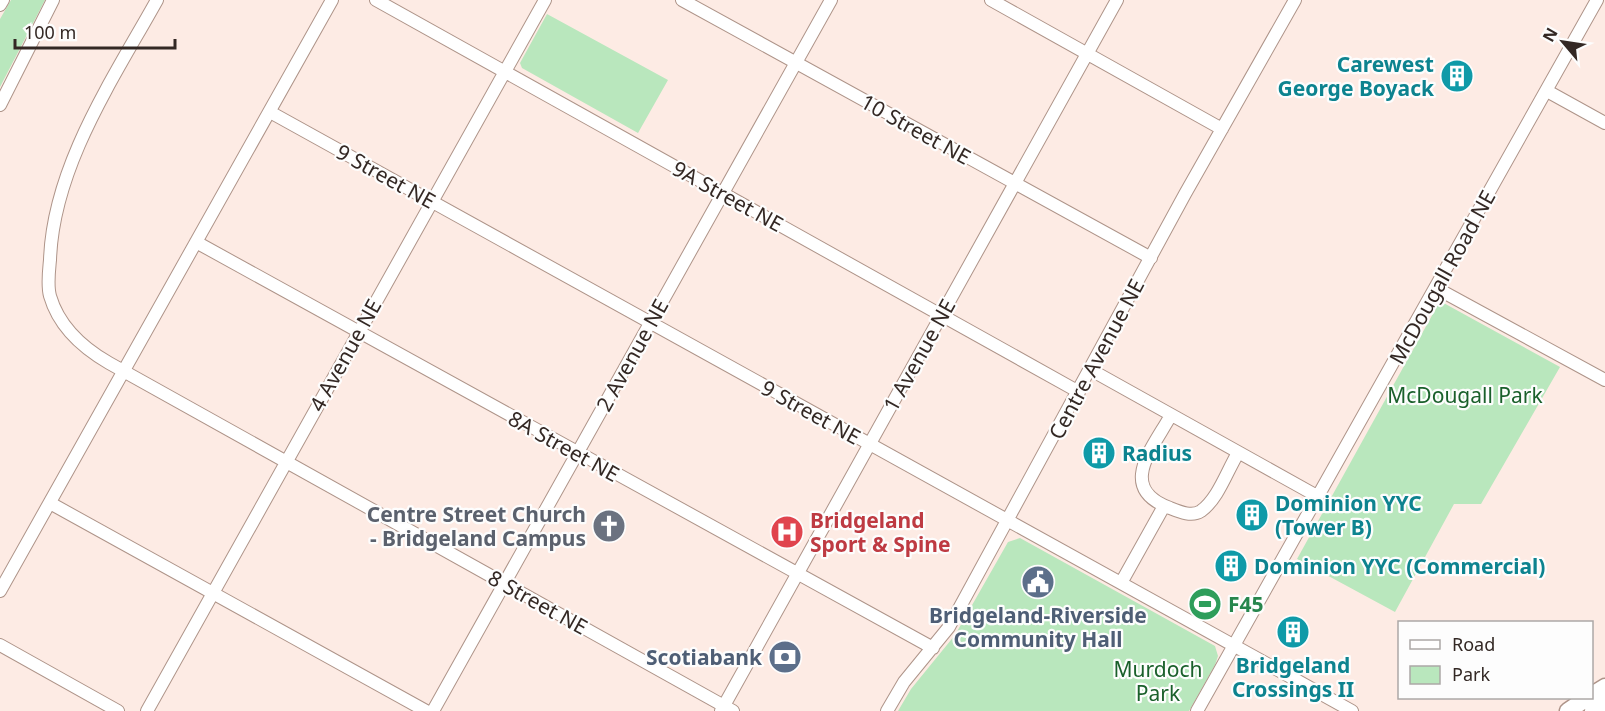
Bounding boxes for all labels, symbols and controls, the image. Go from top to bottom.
scale bar [15,12,176,50]
north arrow [1533,12,1593,72]
text: 100 m [24,20,76,44]
text: N [1537,24,1563,46]
place label: Carewest George Boyack [1278,50,1435,102]
building icon: Carewest George Boyack [1439,58,1475,94]
street label: 10 Street NE [856,87,976,171]
street label: 9 Street NE [331,137,441,215]
street label: 9A Street NE [668,154,788,238]
street label: McDougall Road NE [1383,185,1501,369]
street label: Centre Avenue NE [1042,274,1150,444]
street label: 4 Avenue NE [303,294,387,416]
street label: 2 Avenue NE [590,294,674,416]
street label: 1 Avenue NE [877,294,961,416]
street label: 9 Street NE [756,373,866,451]
park label: McDougall Park [1387,381,1544,409]
street label: 8A Street NE [504,404,624,488]
building icon: Radius [1081,435,1117,471]
place label: Radius [1122,439,1192,467]
place label: Dominion YYC (Tower B) [1275,489,1422,541]
building icon: Dominion YYC (Tower B) [1234,497,1270,533]
place label: Centre Street Church - Bridgeland Campus [367,500,586,552]
place label: Bridgeland Sport & Spine [810,506,950,558]
church icon: Centre Street Church - Bridgeland Campus [591,508,627,544]
hospital icon: Bridgeland Sport & Spine [769,514,805,550]
building icon: Dominion YYC (Commercial) [1213,548,1249,584]
place label: Dominion YYC (Commercial) [1254,552,1545,580]
street label: 8 Street NE [483,563,593,641]
public building icon: Bridgeland-Riverside Community Hall [1020,564,1056,600]
sports icon: F45 [1187,586,1223,622]
place label: F45 [1228,590,1264,618]
place label: Bridgeland-Riverside Community Hall [929,601,1147,653]
building icon: Bridgeland Crossings II [1275,614,1311,650]
legend [1398,621,1593,699]
text: Road [1452,632,1495,656]
bank icon: Scotiabank [767,639,803,675]
place label: Scotiabank [646,643,763,671]
place label: Bridgeland Crossings II [1232,651,1354,703]
park label: Murdoch Park [1114,655,1202,707]
text: Park [1452,662,1490,686]

